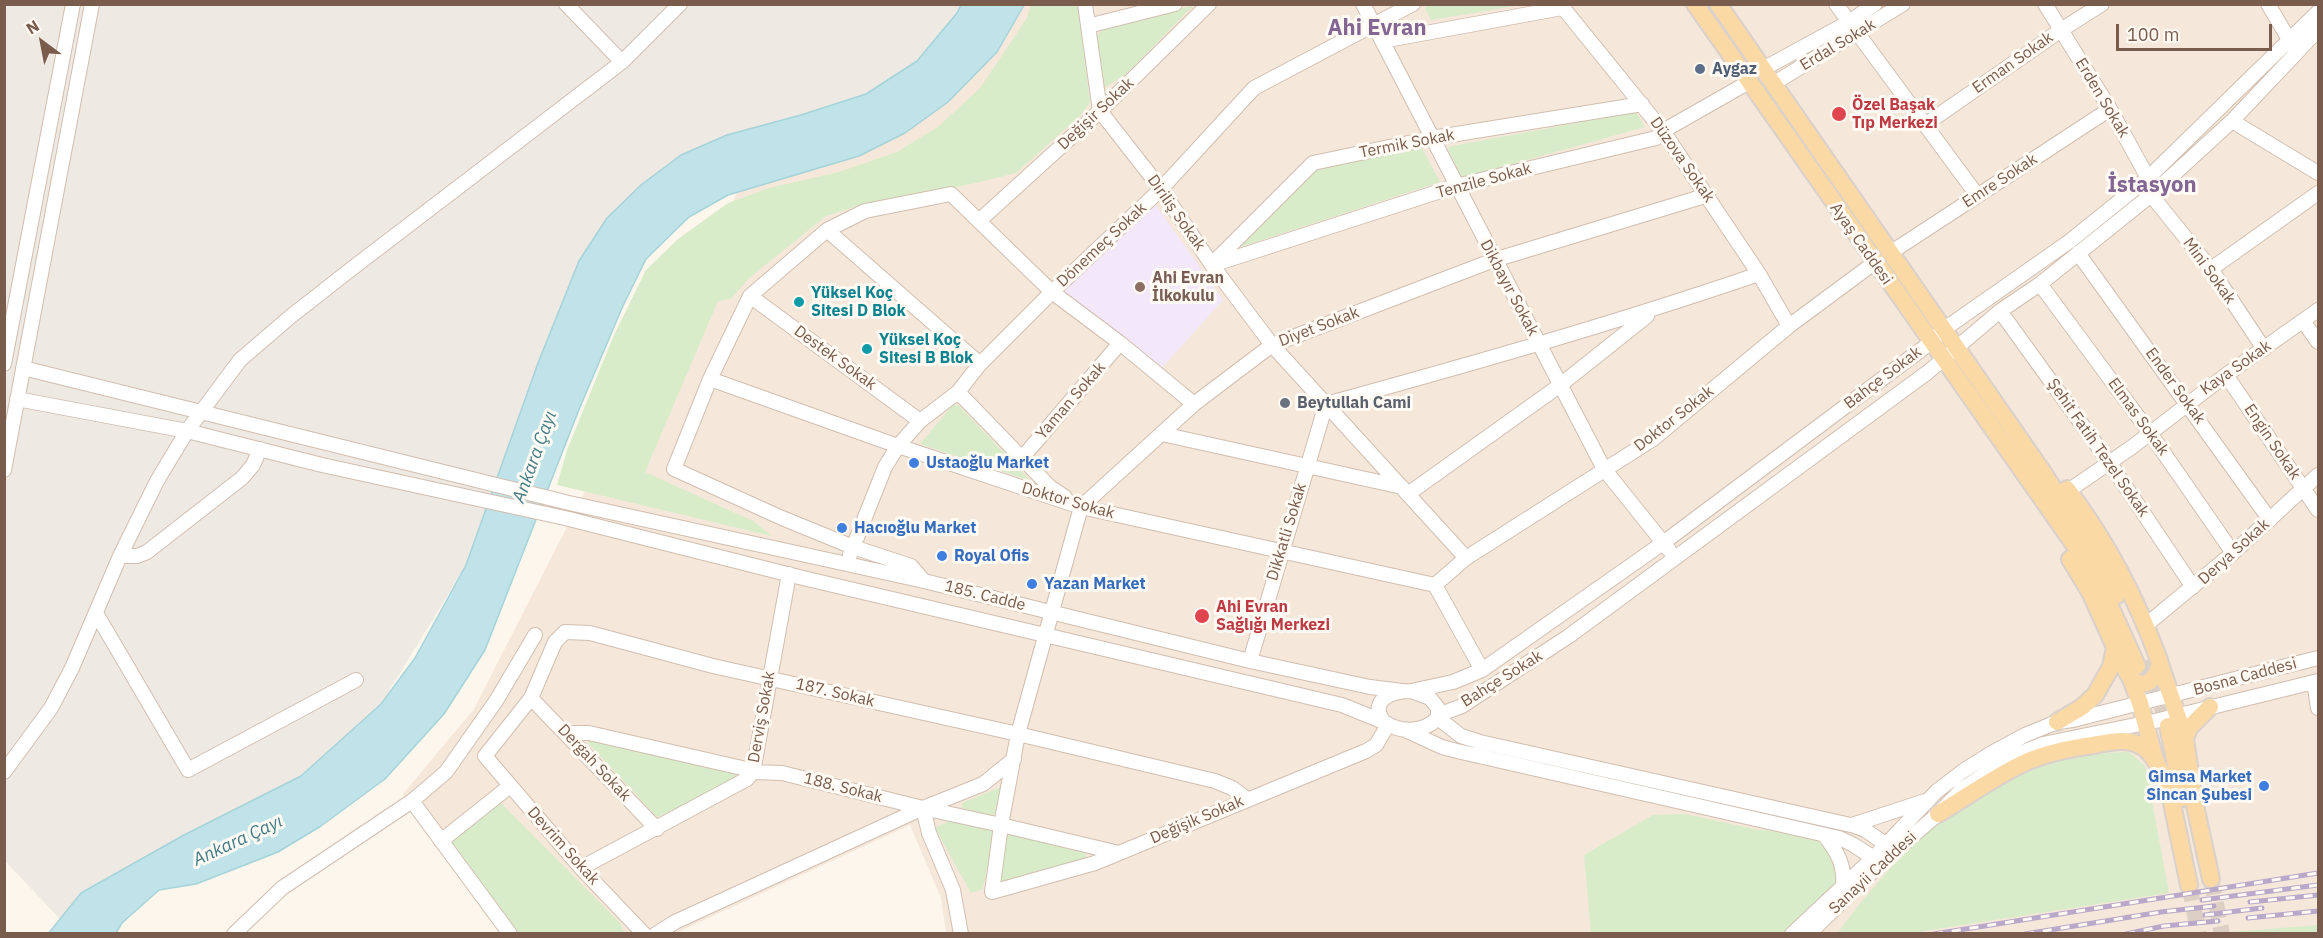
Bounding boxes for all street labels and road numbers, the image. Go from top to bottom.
street label: Erdal Sokak [1797,15,1879,75]
street label: Erman Sokak [1969,28,2057,98]
street label: Erden Sokak [2071,55,2133,141]
street label: Değişir Sokak [1054,74,1138,154]
street label: Düzova Sokak [1646,114,1718,206]
street label: Termik Sokak [1358,125,1456,163]
street label: Emre Sokak [1959,150,2041,212]
street label: Tenzile Sokak [1434,159,1534,203]
street label: Diriliş Sokak [1143,171,1209,255]
street label: Dönemeç Sokak [1053,199,1151,291]
street label: Ayaş Caddesi [1826,199,1896,289]
street label: Mini Sokak [2178,234,2240,308]
street label: Dikbayır Sokak [1476,237,1542,339]
street label: Diyet Sokak [1276,303,1362,351]
street label: Destek Sokak [790,322,880,394]
street label: Kaya Sokak [2197,337,2275,399]
street label: Bahçe Sokak [1840,343,1926,413]
street label: Ender Sokak [2141,344,2209,428]
street label: Yaman Sokak [1032,358,1110,444]
street label: Elmas Sokak [2103,374,2173,460]
street label: Şehit Fatih Tezel Sokak [2043,375,2153,521]
street label: Doktor Sokak [1630,382,1718,456]
street label: Engin Sokak [2240,400,2304,484]
street label: Doktor Sokak [1019,479,1117,523]
street label: Dikkatli Sokak [1263,481,1311,583]
street label: Derya Sokak [2194,515,2274,589]
street label: 185. Cadde [943,577,1027,615]
street label: Bahçe Sokak [1458,646,1546,712]
street label: Bosna Caddesi [2191,654,2299,700]
street label: Derviş Sokak [745,670,779,764]
street label: 187. Sokak [794,675,876,711]
street label: Dergah Sokak [553,720,635,806]
street label: 188. Sokak [802,769,884,807]
street label: Değişik Sokak [1147,792,1247,848]
street label: Devrim Sokak [523,803,603,889]
street label: Sanayii Caddesi [1825,828,1921,918]

